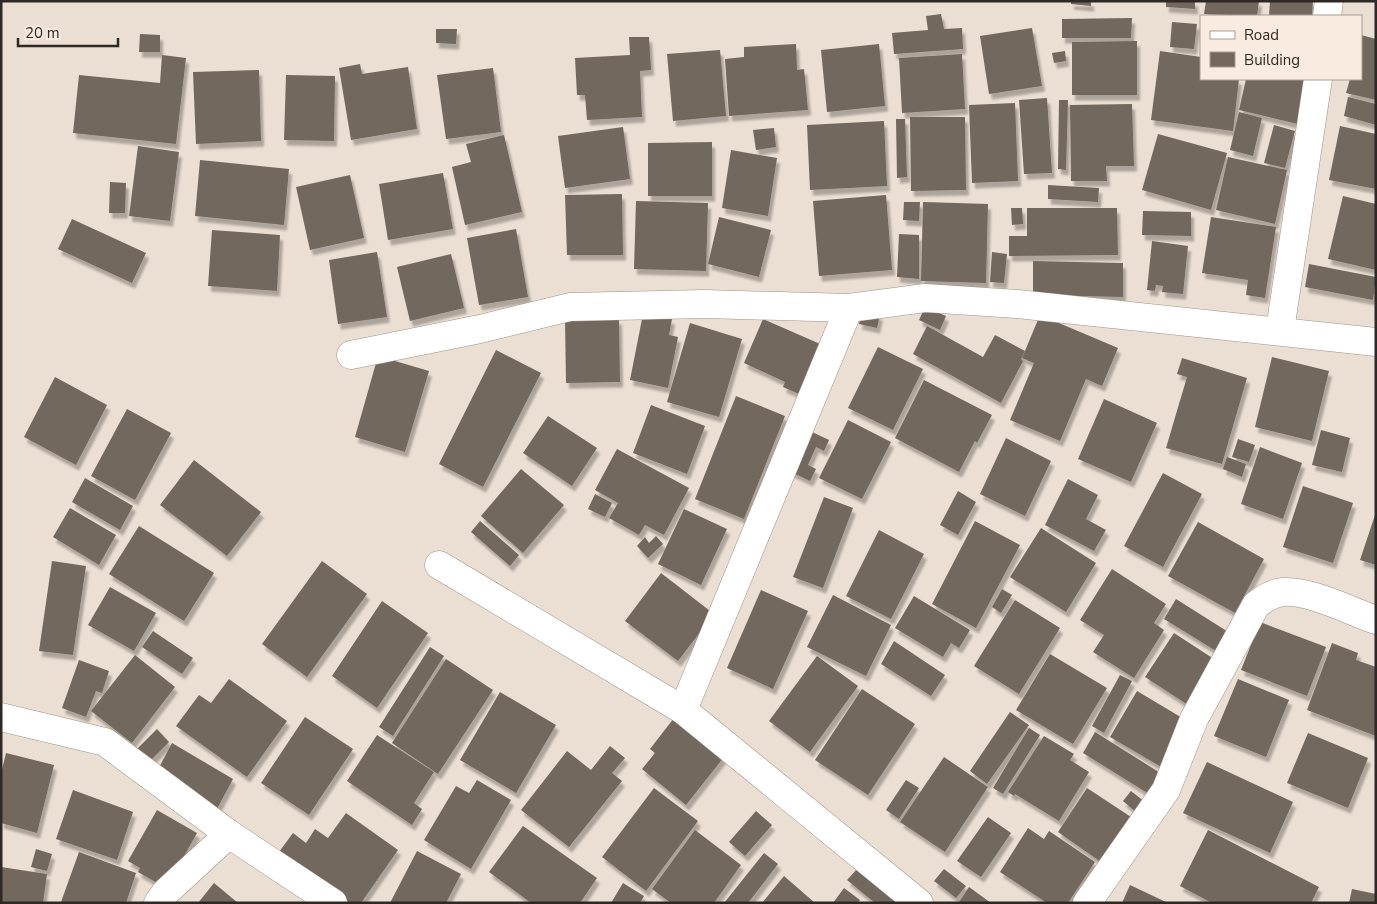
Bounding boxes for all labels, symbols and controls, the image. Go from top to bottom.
scale bar [18,15,118,47]
legend [1200,15,1362,80]
text: 20 m [25,23,60,43]
text: Road [1244,25,1279,45]
text: Building [1244,50,1300,70]

